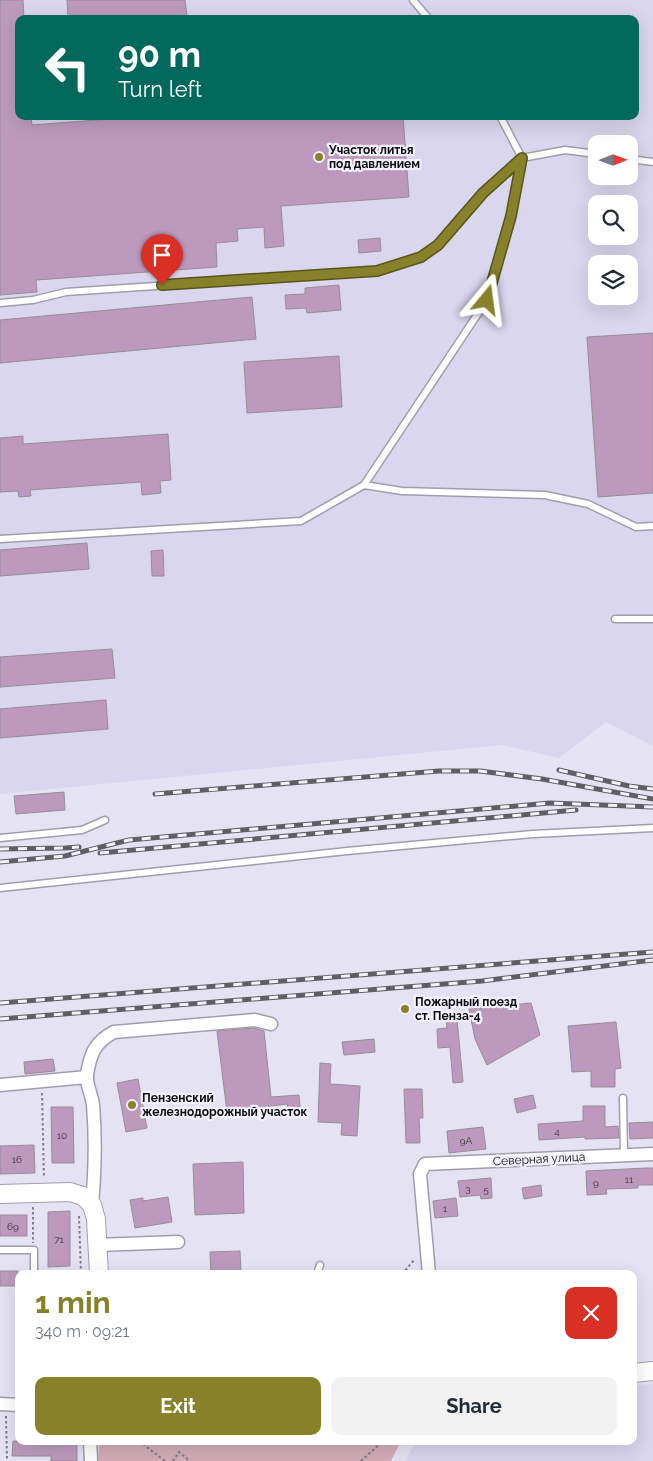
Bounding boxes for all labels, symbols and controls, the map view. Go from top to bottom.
text: 90 m [118,34,201,75]
icon: left [35,35,100,100]
text: Turn left [118,76,202,102]
north arrow [588,135,638,185]
map controls [588,135,638,305]
place label: Участок литья под давлением [328,143,420,171]
marker: Участок литья под давлением [313,151,325,163]
button: search [588,195,638,245]
pin [141,234,183,285]
icon: arrive [148,241,176,269]
button: layers [588,255,638,305]
position arrow [460,273,512,325]
place label: Пожарный поезд ст. Пенза-4 [415,995,518,1023]
marker: Пожарный поезд ст. Пенза-4 [399,1003,411,1015]
place label: Пензенский железнодорожный участок [142,1091,308,1119]
marker: Пензенский железнодорожный участок [126,1099,138,1111]
house number: 4 [554,1126,560,1137]
house number: 10 [57,1130,67,1141]
house number: 9А [460,1135,473,1146]
street label: Северная улица [492,1150,586,1168]
house number: 16 [12,1154,22,1165]
house number: 11 [625,1174,634,1185]
house number: 9 [593,1177,599,1188]
house number: 3 [465,1183,471,1194]
house number: 5 [483,1184,489,1195]
house number: 1 [443,1203,448,1214]
house number: 69 [7,1221,19,1232]
house number: 71 [54,1234,65,1245]
text: 1 min [35,1285,111,1320]
button: close [565,1287,617,1339]
text: 340 m · 09:21 [35,1322,129,1341]
button: Exit [35,1377,321,1435]
button: Share [331,1377,617,1435]

